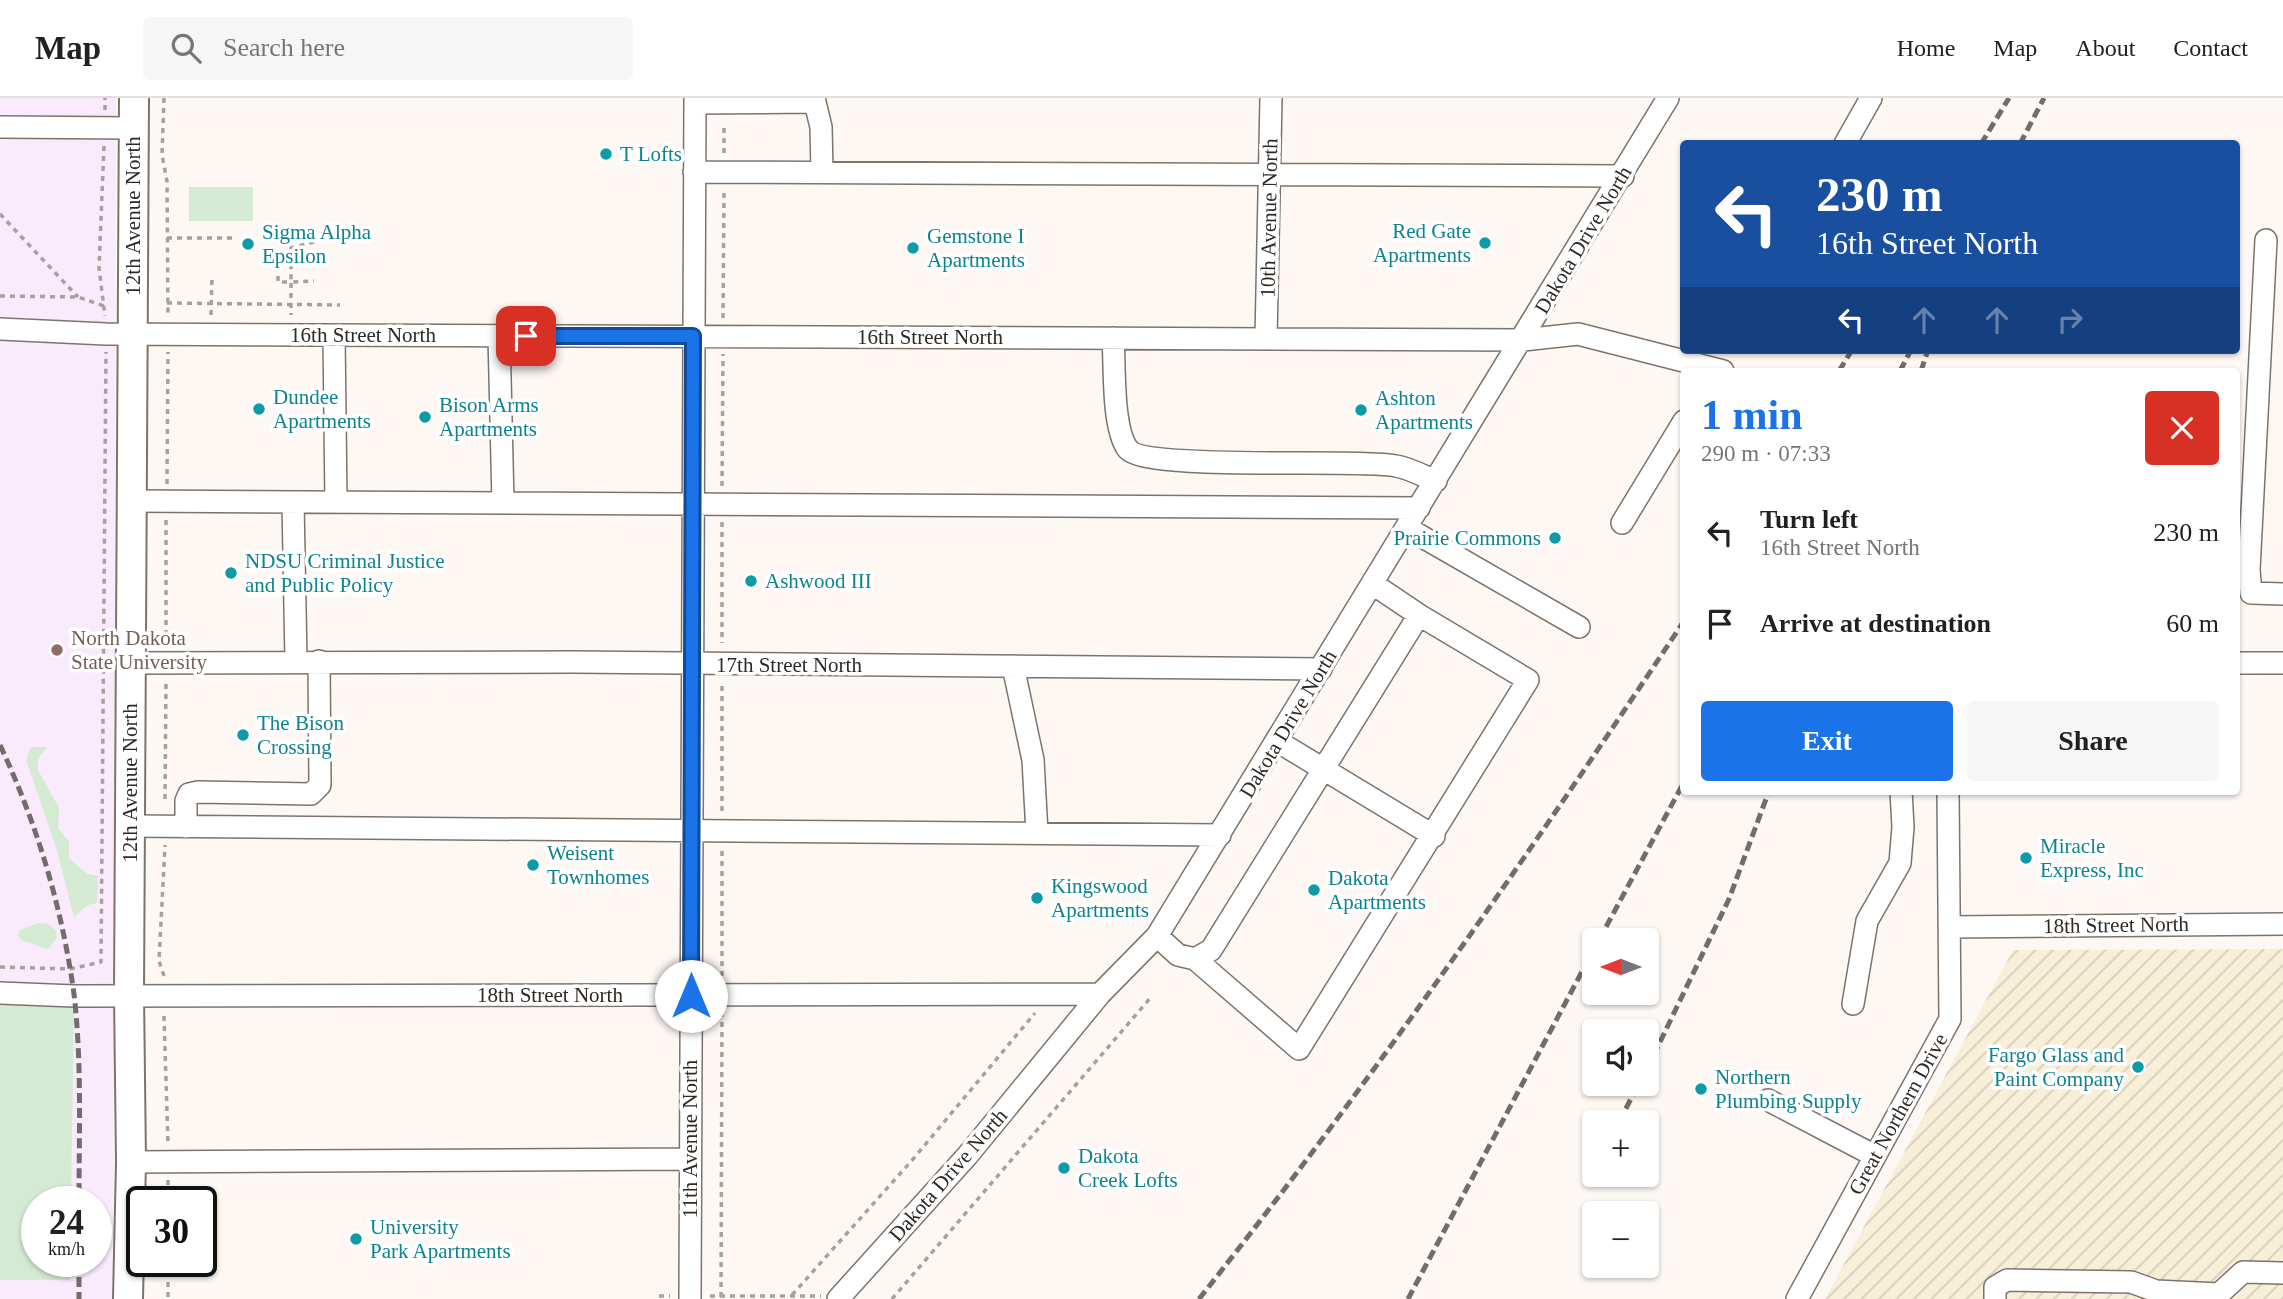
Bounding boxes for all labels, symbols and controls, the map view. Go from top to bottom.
search box [143,17,633,80]
icon: search [167,29,205,67]
text: Map [35,30,101,66]
text: Search here [223,33,345,62]
text: Home [1897,35,1955,61]
text: Map [1993,35,2037,61]
text: About [2075,35,2135,61]
text: Contact [2173,35,2248,61]
street label: 12th Avenue North [121,136,145,296]
street label: 10th Avenue North [1256,138,1282,298]
place label: T Lofts [620,142,682,166]
marker: T Lofts [598,146,614,162]
street label: Dakota Drive North [1529,161,1637,318]
text: 230 m [1816,167,1943,222]
icon: left [1701,168,1792,259]
place label: Red Gate Apartments [1373,219,1471,267]
place label: Sigma Alpha Epsilon [262,220,372,268]
place label: Gemstone I Apartments [927,224,1025,272]
text: 16th Street North [1816,225,2038,261]
marker: Red Gate Apartments [1477,235,1493,251]
marker: Sigma Alpha Epsilon [240,236,256,252]
marker: Gemstone I Apartments [905,240,921,256]
icon: left [1832,301,1870,339]
icon: ahead [1905,301,1943,339]
icon: ahead [1978,301,2016,339]
icon: right [2051,301,2089,339]
pin [496,306,556,366]
icon: arrive [507,317,545,355]
street label: 16th Street North [290,323,436,347]
street label: 16th Street North [857,325,1003,349]
place label: Dundee Apartments [273,385,371,433]
place label: Ashton Apartments [1375,386,1473,434]
button: close [2145,391,2219,465]
text: 1 min [1701,392,1803,438]
place label: Bison Arms Apartments [439,393,539,441]
marker: Dundee Apartments [251,401,267,417]
marker: Ashton Apartments [1353,402,1369,418]
marker: Bison Arms Apartments [417,409,433,425]
text: 290 m · 07:33 [1701,441,1831,466]
text: Turn left [1760,505,1858,534]
icon: left [1701,514,1739,552]
text: 230 m [2153,518,2219,547]
place label: Prairie Commons [1393,526,1541,550]
marker: Prairie Commons [1547,530,1563,546]
text: 16th Street North [1760,535,1920,560]
place label: NDSU Criminal Justice and Public Policy [245,549,445,597]
marker: NDSU Criminal Justice and Public Policy [223,565,239,581]
place label: Ashwood III [765,569,872,593]
marker: Ashwood III [743,573,759,589]
icon: arrive [1701,605,1739,643]
text: Arrive at destination [1760,609,1991,638]
text: 60 m [2166,609,2219,638]
place label: North Dakota State University [71,626,207,674]
marker: North Dakota State University [49,642,65,658]
street label: Dakota Drive North [1234,645,1342,802]
street label: 17th Street North [716,653,862,677]
button: Exit [1701,701,1953,781]
button: Share [1967,701,2219,781]
street label: 12th Avenue North [118,703,142,863]
place label: The Bison Crossing [257,711,344,759]
marker: The Bison Crossing [235,727,251,743]
place label: Miracle Express, Inc [2040,834,2144,882]
place label: Weisent Townhomes [547,841,649,889]
marker: Miracle Express, Inc [2018,850,2034,866]
marker: Weisent Townhomes [525,857,541,873]
place label: Dakota Apartments [1328,866,1426,914]
place label: Kingswood Apartments [1051,874,1149,922]
marker: Dakota Apartments [1306,882,1322,898]
marker: Kingswood Apartments [1029,890,1045,906]
street label: 18th Street North [2043,912,2190,938]
north arrow [1582,928,1659,1004]
map controls [1582,928,1659,1278]
position arrow [654,959,728,1033]
street label: 18th Street North [477,983,623,1007]
button: sound [1582,1019,1659,1096]
street label: Great Northern Drive [1844,1029,1952,1199]
place label: Fargo Glass and Paint Company [1988,1043,2124,1091]
street label: 11th Avenue North [678,1059,702,1218]
marker: Fargo Glass and Paint Company [2130,1059,2146,1075]
place label: Northern Plumbing Supply [1715,1065,1862,1113]
marker: Northern Plumbing Supply [1693,1081,1709,1097]
street label: Dakota Drive North [884,1103,1012,1246]
button: + [1582,1110,1659,1187]
place label: Dakota Creek Lofts [1078,1144,1178,1192]
marker: Dakota Creek Lofts [1056,1160,1072,1176]
speed limit sign: 30 [126,1186,217,1277]
button: − [1582,1201,1659,1278]
text: 24 [49,1203,84,1242]
place label: University Park Apartments [370,1215,511,1263]
marker: University Park Apartments [348,1231,364,1247]
text: km/h [48,1239,85,1259]

